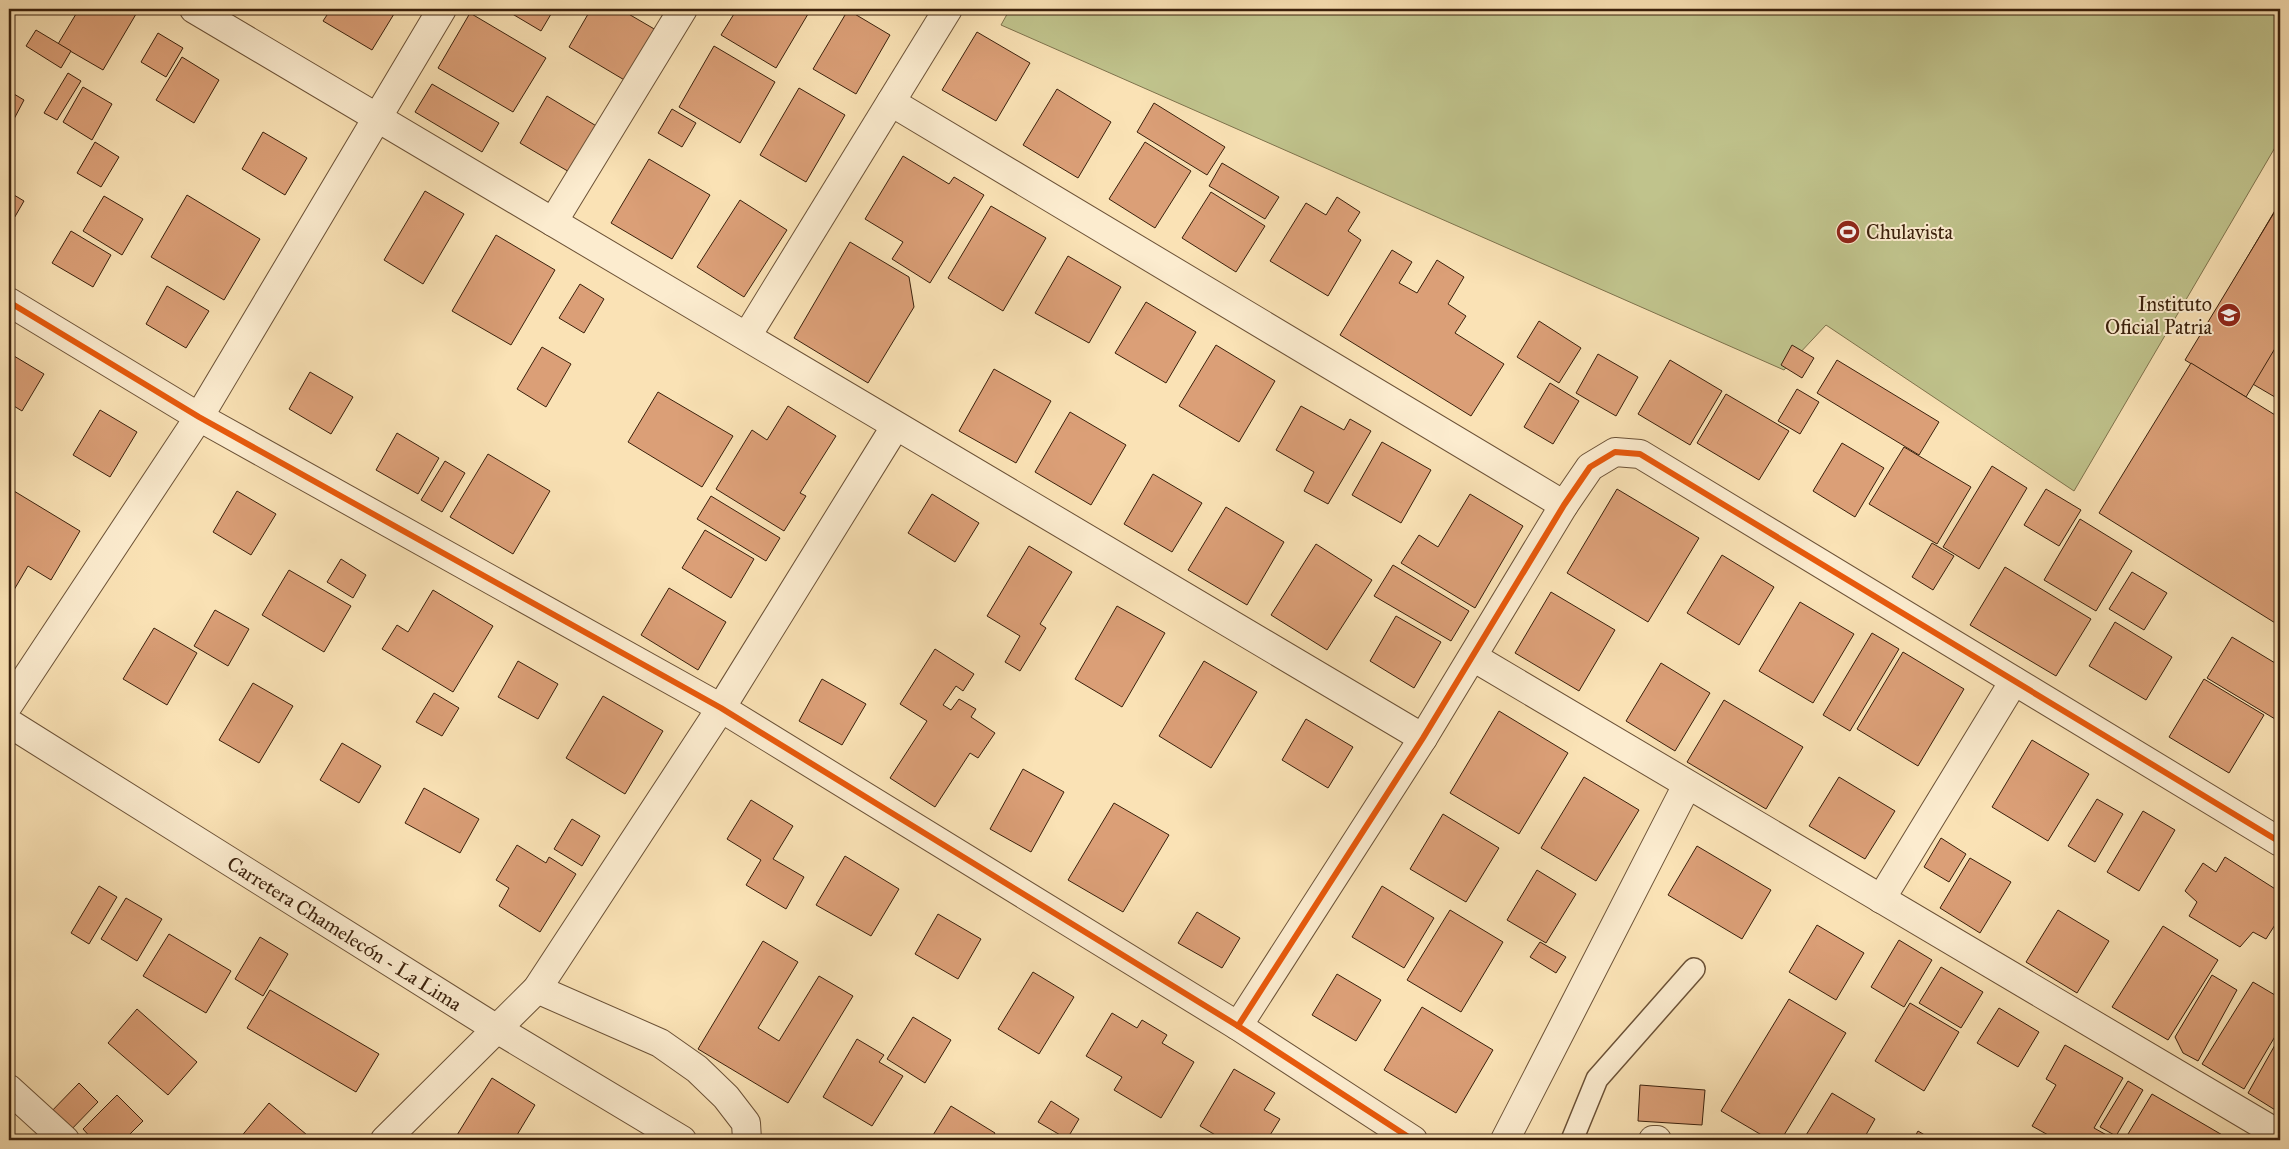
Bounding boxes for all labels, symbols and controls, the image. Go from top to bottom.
sports icon: Chulavista [1835,219,1861,245]
place label: Chulavista [1866,220,1954,244]
place label: Instituto Oficial Patria [2105,292,2213,339]
school or university icon: Instituto Oficial Patria [2216,302,2242,328]
street label: Carretera Chamelecón - La Lima [223,851,467,1016]

